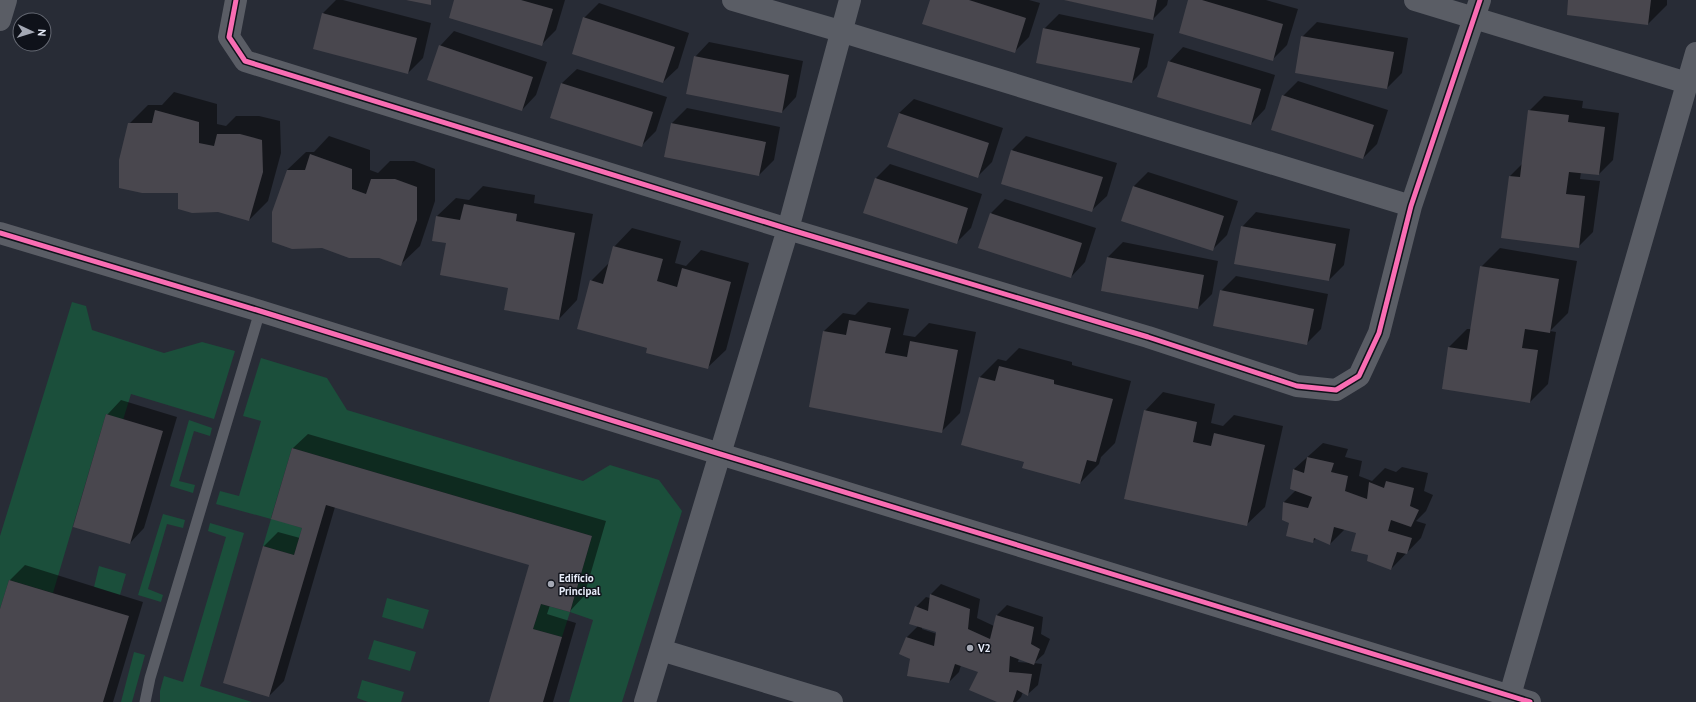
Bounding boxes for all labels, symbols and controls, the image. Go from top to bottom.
north arrow [12,12,52,52]
text: N [35,29,49,37]
place label: Edifício Principal [559,571,601,598]
marker: Edifício Principal [546,579,556,589]
place label: V2 [977,641,991,655]
marker: V2 [965,643,975,653]

